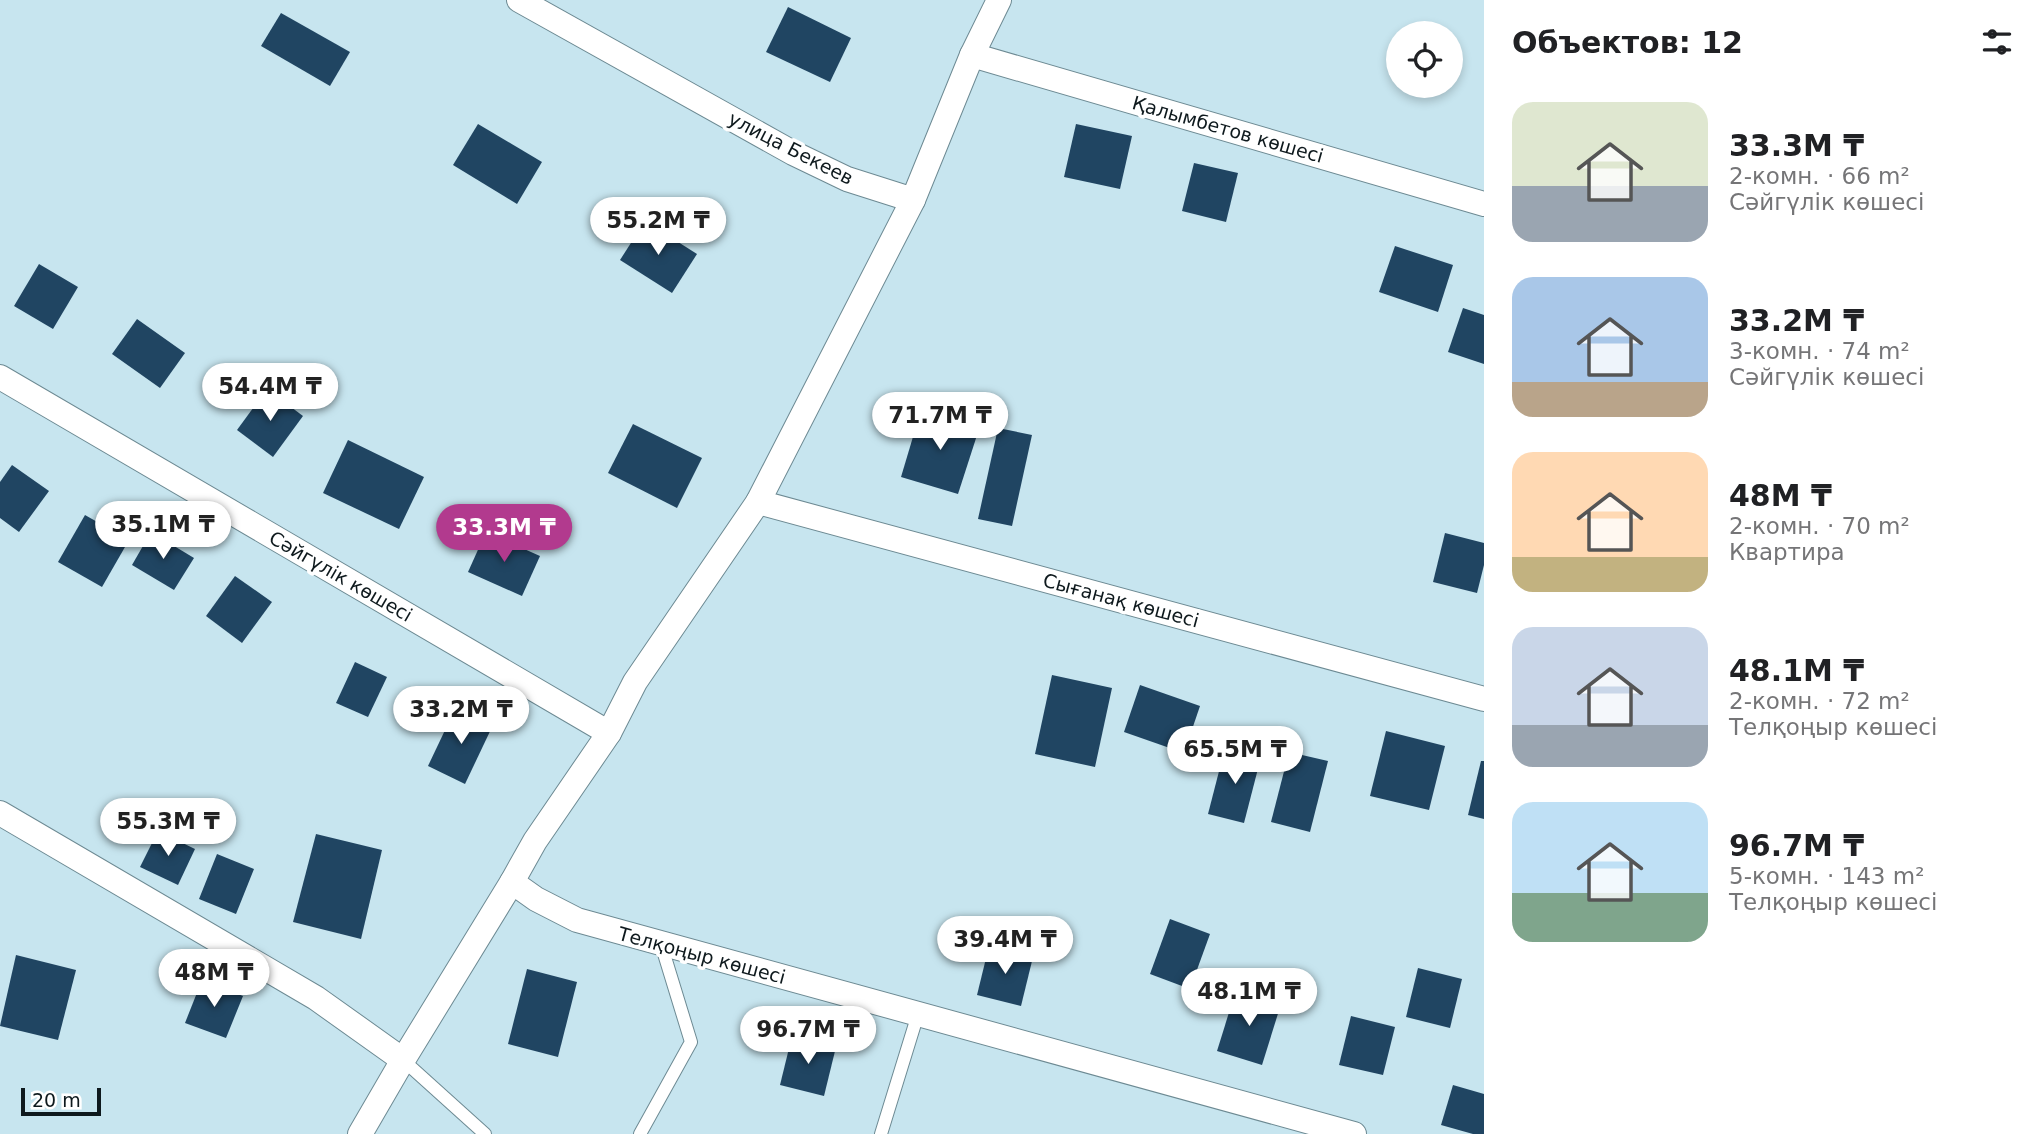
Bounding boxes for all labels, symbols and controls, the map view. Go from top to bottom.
map controls [1386,21,1463,98]
button: locate [1386,21,1463,98]
icon: filters [1978,23,2016,61]
text: Объектов: 12 [1512,25,1743,60]
street label: Қалымбетов көшесі [1130,91,1326,167]
street label: улица Бекеев [725,107,857,189]
text: 33.3M ₸ [1729,128,1864,163]
icon: home [1568,130,1652,214]
text: 2-комн. · 66 m² [1729,163,1910,189]
text: Сәйгүлік көшесі [1729,189,1924,215]
pin: 55.2M ₸ [593,198,723,257]
text: 55.2M ₸ [606,207,710,233]
text: 33.2M ₸ [1729,303,1864,338]
icon: home [1568,305,1652,389]
text: 3-комн. · 74 m² [1729,338,1910,364]
pin: 54.4M ₸ [205,364,335,423]
text: Сәйгүлік көшесі [1729,364,1924,390]
text: 54.4M ₸ [218,373,322,399]
pin: 71.7M ₸ [875,392,1005,452]
text: 71.7M ₸ [888,402,992,428]
text: 48M ₸ [1729,478,1832,513]
icon: home [1568,480,1652,564]
pin: 35.1M ₸ [98,502,228,561]
pin: 33.3M ₸ [439,504,569,564]
text: 35.1M ₸ [111,511,215,537]
text: 2-комн. · 70 m² [1729,513,1910,539]
text: 33.3M ₸ [452,514,556,540]
street label: Сәйгүлік көшесі [266,526,416,626]
text: Квартира [1729,539,1845,565]
street label: Сығанақ көшесі [1041,569,1201,631]
text: 48.1M ₸ [1729,653,1864,688]
icon: home [1568,655,1652,739]
pin: 33.2M ₸ [396,686,526,746]
text: 2-комн. · 72 m² [1729,688,1910,714]
text: 33.2M ₸ [409,696,513,722]
text: Телқоңыр көшесі [1729,714,1937,740]
pin: 65.5M ₸ [1170,726,1300,786]
text: 65.5M ₸ [1183,736,1287,762]
pin: 55.3M ₸ [103,798,233,858]
text: 55.3M ₸ [116,808,220,834]
text: 96.7M ₸ [1729,828,1864,863]
icon: home [1568,830,1652,914]
text: 5-комн. · 143 m² [1729,863,1924,889]
text: Телқоңыр көшесі [1729,889,1937,915]
pin: 39.4M ₸ [940,916,1070,976]
street label: Телқоңыр көшесі [615,922,788,988]
text: 39.4M ₸ [953,926,1057,952]
pin: 48M ₸ [165,950,263,1009]
text: 48M ₸ [175,959,253,985]
pin: 48.1M ₸ [1184,968,1314,1028]
text: 48.1M ₸ [1197,978,1301,1004]
pin: 96.7M ₸ [743,1006,873,1066]
text: 96.7M ₸ [756,1016,860,1042]
scale bar [21,1085,102,1117]
text: 20 m [32,1089,81,1111]

